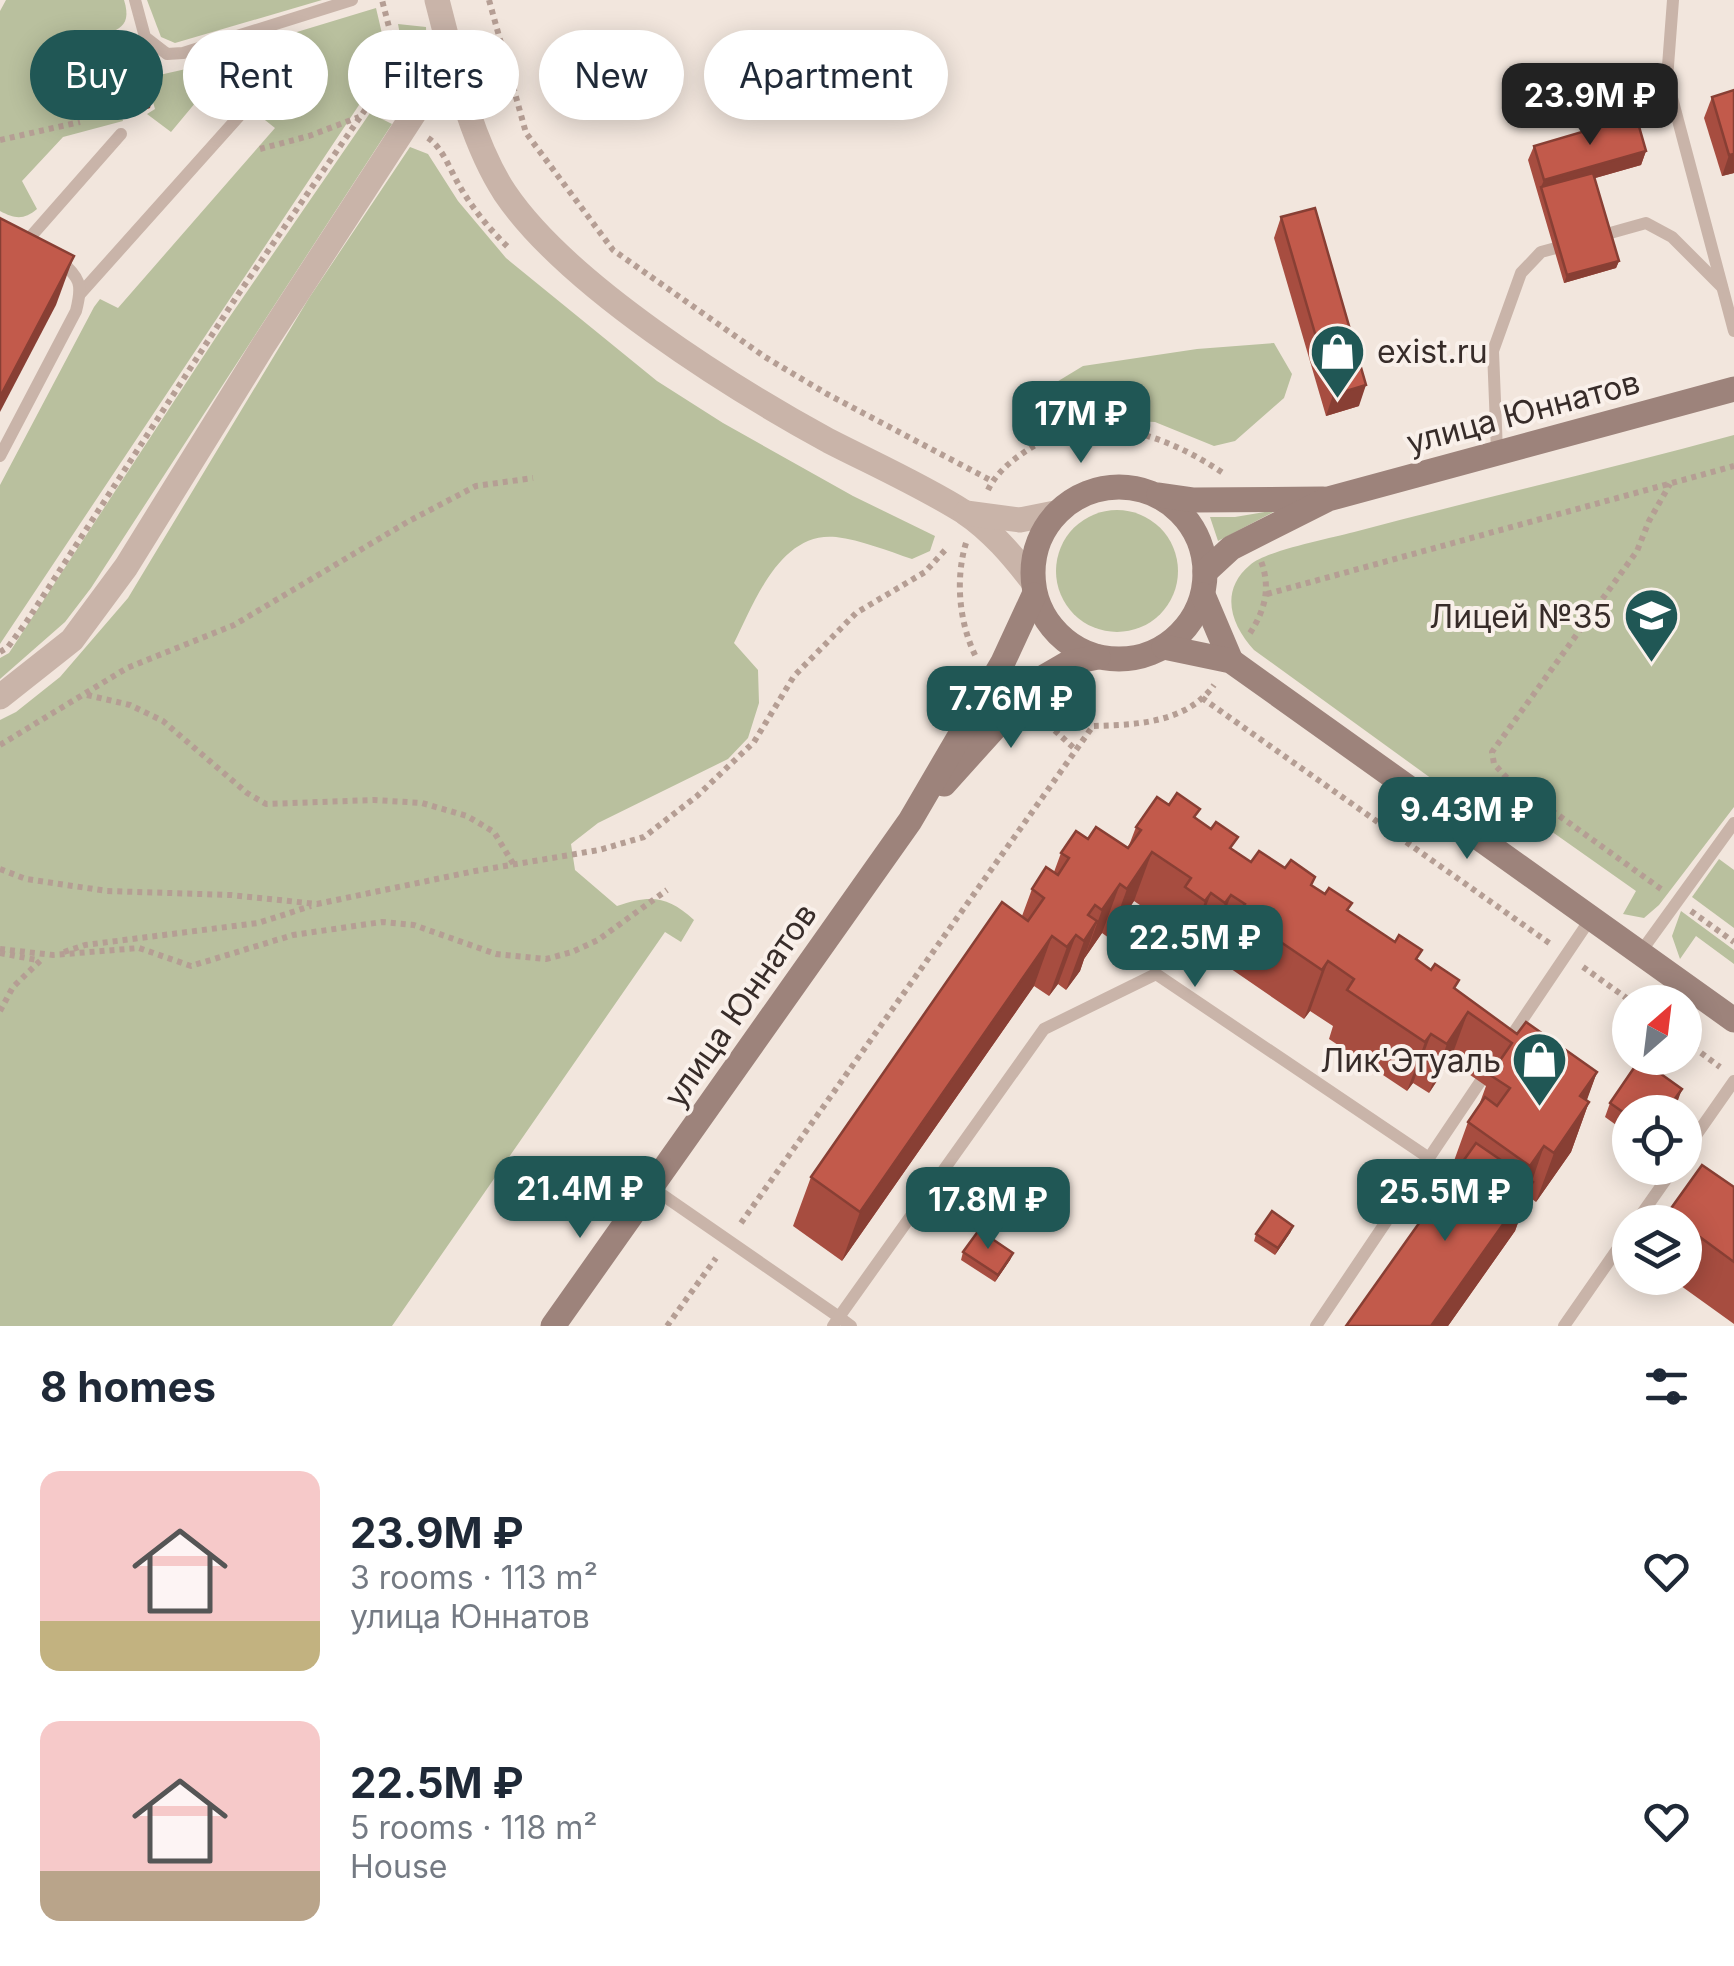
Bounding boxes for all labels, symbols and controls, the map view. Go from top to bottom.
chip: Buy [30,30,163,120]
chip: Rent [183,30,328,120]
chip: Filters [348,30,519,120]
chip: New [539,30,684,120]
chip: Apartment [704,30,948,120]
pin: 23.9M ₽ [1498,63,1682,148]
text: 23.9M ₽ [1524,76,1656,115]
shop icon: exist.ru [1308,321,1368,400]
place label: exist.ru [1377,332,1488,371]
street label: улица Юннатов [1402,362,1644,462]
pin: 17M ₽ [1011,381,1151,466]
text: 17M ₽ [1034,394,1128,433]
school or university icon: Лицей №35 [1621,586,1681,665]
place label: Лицей №35 [1429,597,1612,636]
pin: 7.76M ₽ [919,666,1103,751]
text: 7.76M ₽ [949,679,1073,718]
pin: 9.43M ₽ [1375,777,1559,862]
text: 9.43M ₽ [1400,790,1534,829]
street label: улица Юннатов [655,896,825,1114]
pin: 22.5M ₽ [1103,905,1287,990]
text: 22.5M ₽ [1129,918,1261,957]
north arrow [1612,985,1702,1075]
map controls [1612,985,1702,1295]
shop icon: Лик'Этуаль [1510,1030,1570,1109]
place label: Лик'Этуаль [1320,1041,1501,1080]
button: locate [1612,1095,1702,1185]
pin: 21.4M ₽ [488,1156,672,1241]
pin: 25.5M ₽ [1353,1159,1537,1244]
pin: 17.8M ₽ [896,1167,1080,1252]
text: 21.4M ₽ [516,1169,644,1208]
text: 25.5M ₽ [1379,1172,1511,1211]
text: 17.8M ₽ [928,1180,1048,1219]
button: layers [1612,1205,1702,1295]
icon: filters [1639,1359,1694,1414]
text: 8 homes [40,1361,216,1412]
text: 23.9M ₽ [350,1507,524,1558]
icon: home [120,1511,240,1631]
icon: heart [1639,1544,1694,1599]
text: 3 rooms · 113 m² [350,1558,598,1597]
text: улица Юннатов [350,1597,590,1636]
text: 22.5M ₽ [350,1757,524,1808]
icon: home [120,1761,240,1881]
icon: heart [1639,1794,1694,1849]
text: 5 rooms · 118 m² [350,1808,597,1847]
text: House [350,1847,447,1886]

